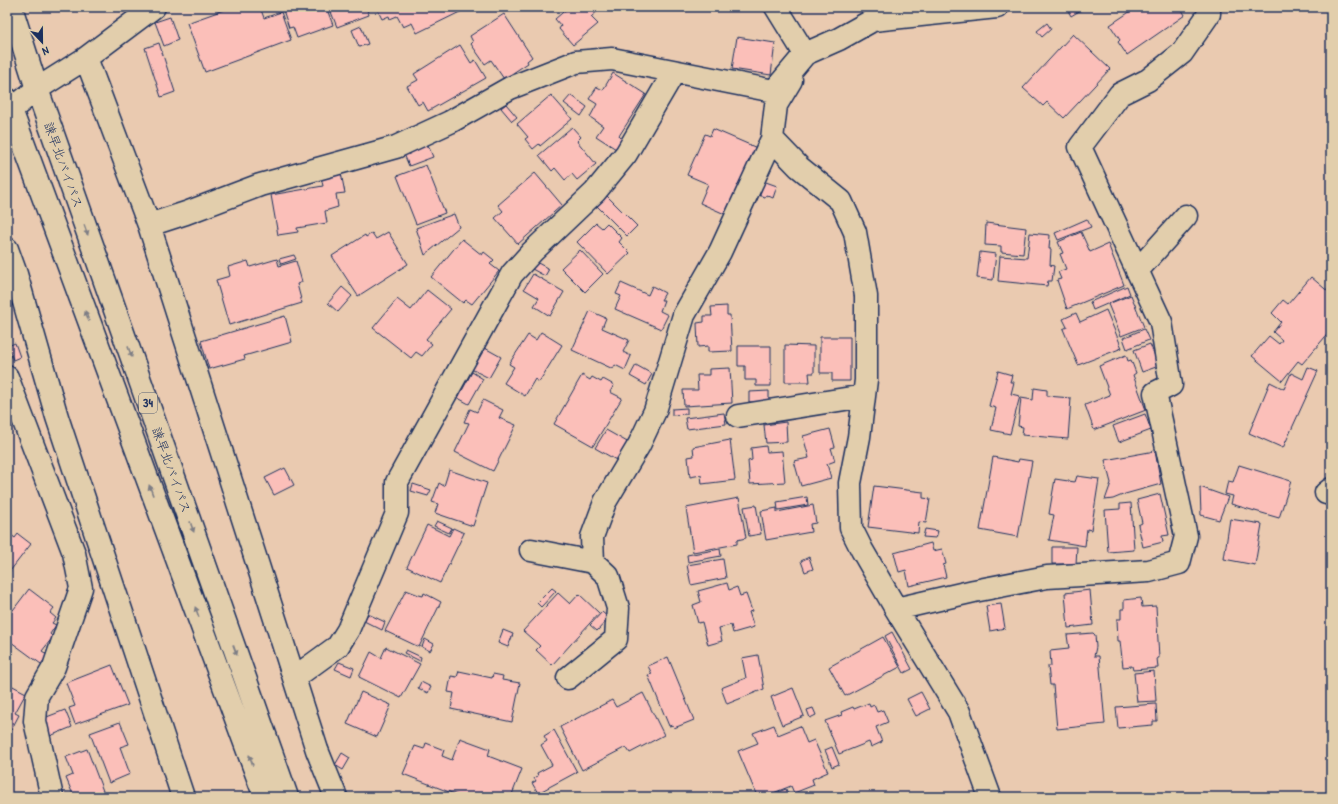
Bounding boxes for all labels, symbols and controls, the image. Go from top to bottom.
north arrow [22,22,62,62]
text: N [40,44,51,59]
street label: 諫早北バイパス [40,119,88,211]
one-way arrow [84,224,90,236]
one-way arrow [83,310,89,322]
one-way arrow [127,347,133,359]
road number: 34 [139,393,157,413]
street label: 諫早北バイパス [148,424,196,516]
one-way arrow [148,484,154,496]
one-way arrow [189,522,195,534]
one-way arrow [193,606,199,618]
one-way arrow [233,644,239,656]
one-way arrow [248,754,254,766]

